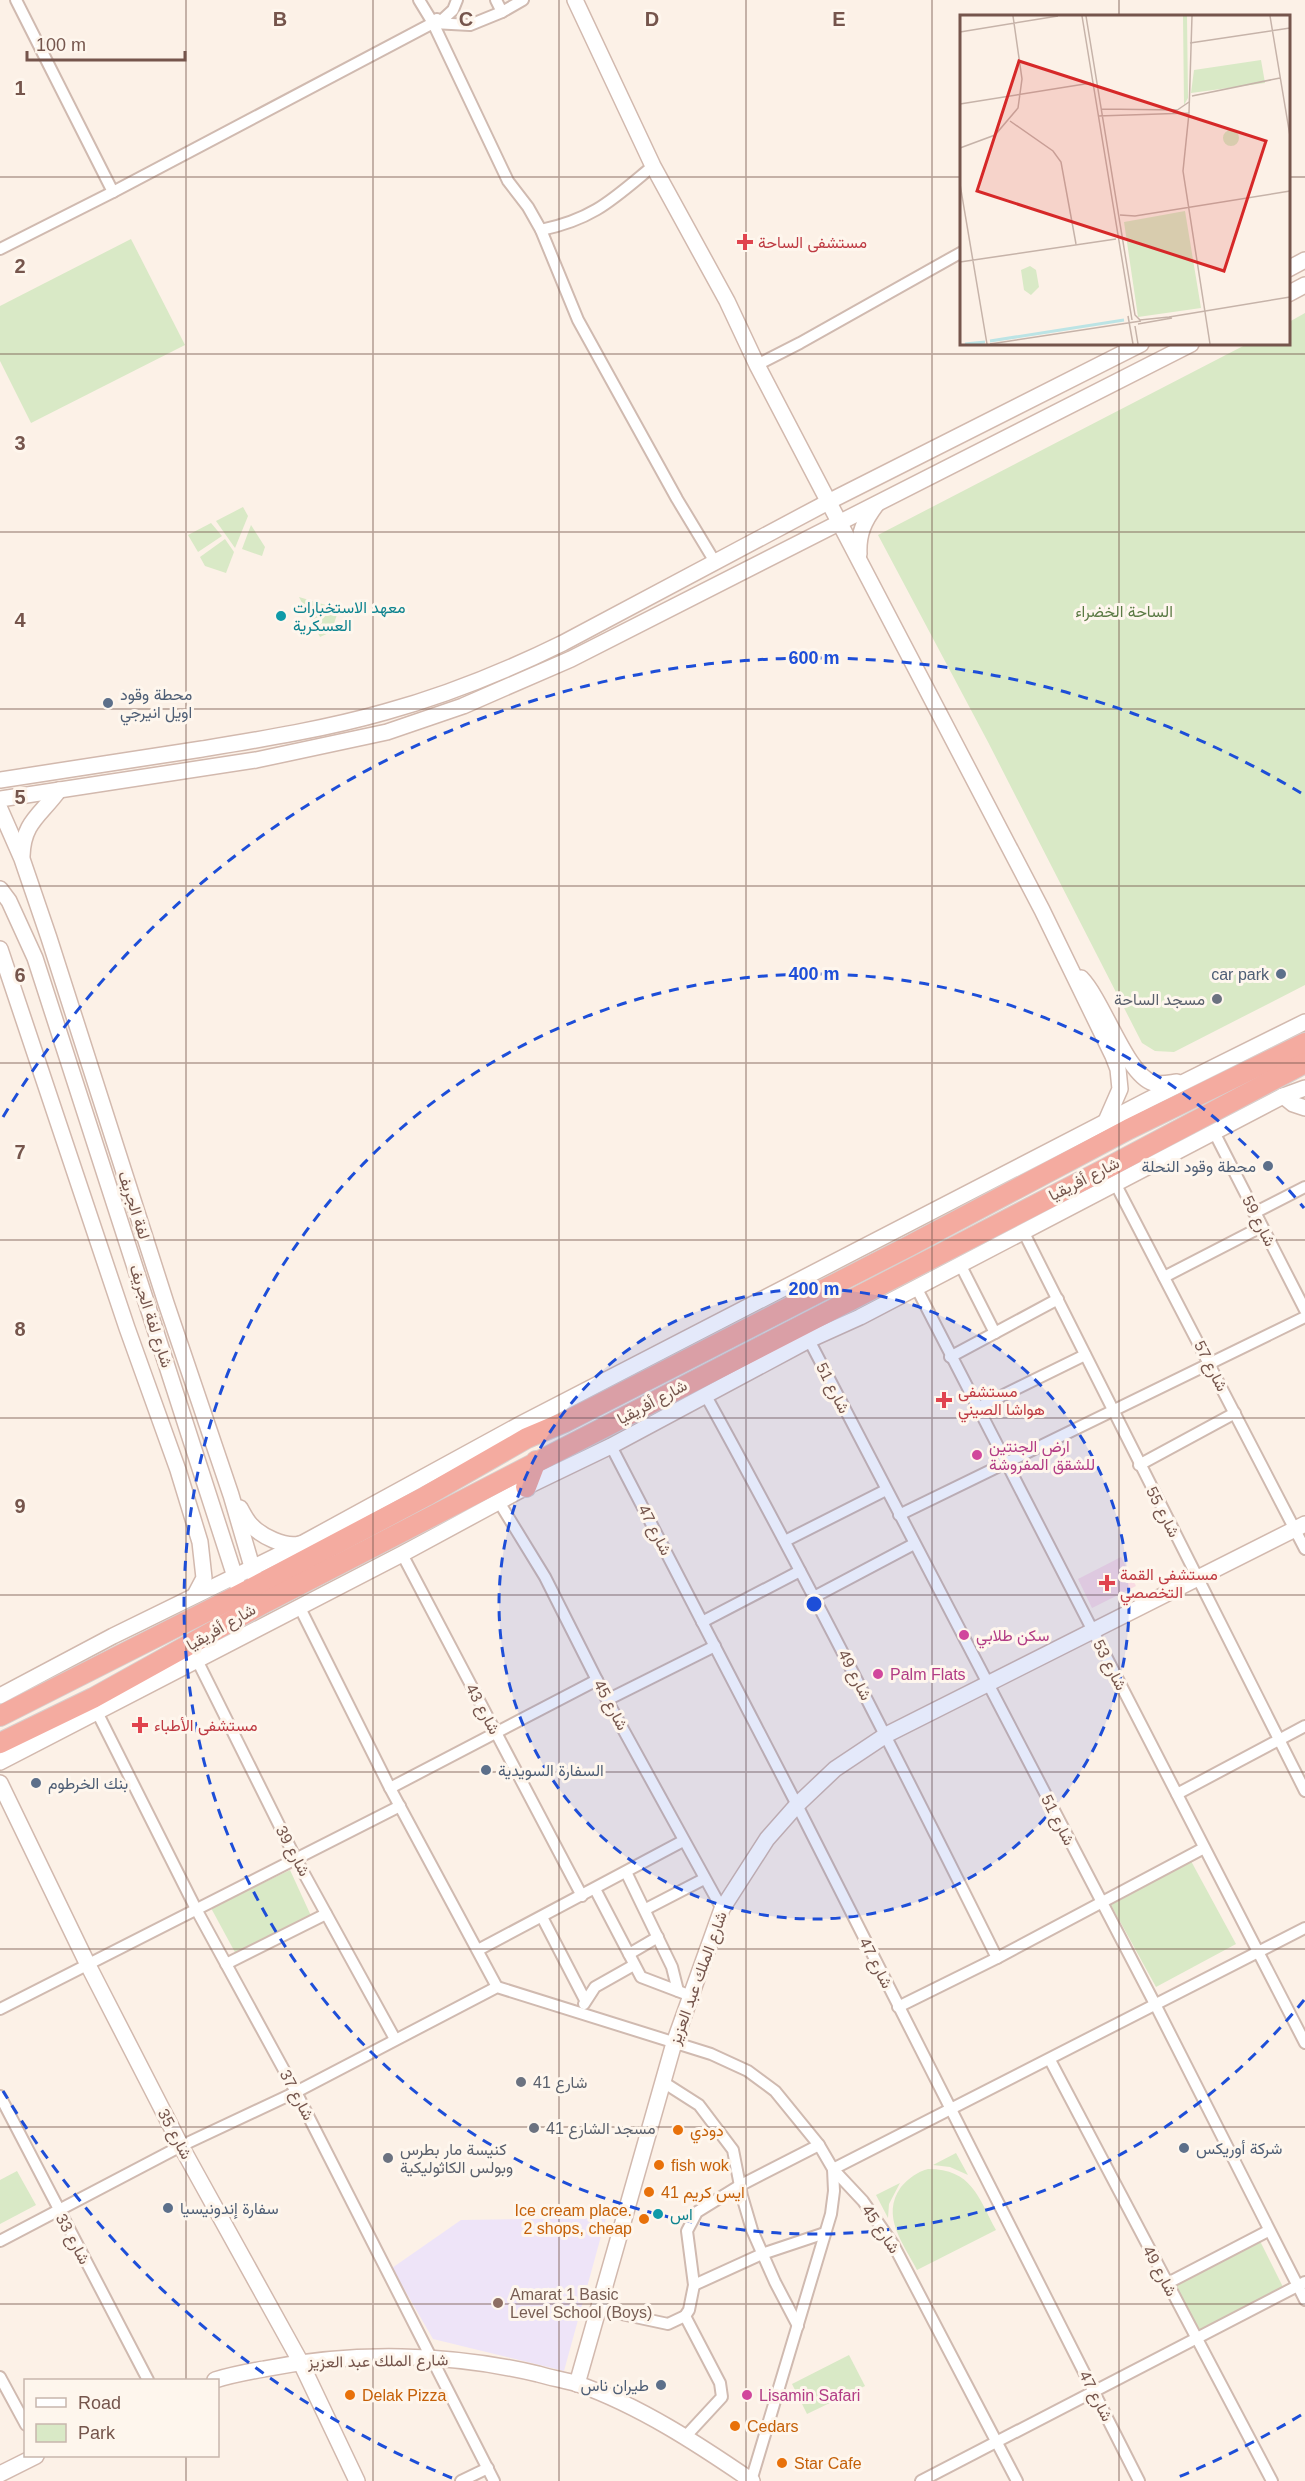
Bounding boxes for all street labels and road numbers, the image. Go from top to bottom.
street label: شارع أفريقيا [1046,1154,1123,1207]
street label: لفة الجريف [113,1169,153,1242]
street label: شارع 59 [1236,1193,1279,1250]
street label: شارع لفة الجريف [123,1262,176,1371]
street label: شارع 57 [1188,1338,1231,1395]
street label: شارع 51 [810,1360,853,1417]
street label: شارع أفريقيا [614,1376,691,1430]
street label: شارع 55 [1140,1484,1183,1541]
street label: شارع 47 [632,1502,675,1559]
street label: شارع أفريقيا [184,1600,260,1656]
street label: شارع 53 [1087,1637,1130,1694]
street label: شارع 49 [832,1647,875,1704]
street label: شارع 45 [588,1677,631,1734]
street label: شارع 43 [460,1681,503,1738]
street label: شارع 51 [1035,1792,1078,1849]
street label: شارع 39 [270,1823,313,1880]
street label: شارع الملك عبد العزيز [666,1909,733,2049]
street label: شارع 47 [853,1935,896,1992]
street label: شارع 37 [274,2067,317,2124]
street label: شارع 35 [152,2106,195,2163]
street label: شارع 45 [856,2202,903,2258]
street label: شارع 33 [50,2211,93,2268]
street label: شارع 49 [1137,2243,1180,2300]
street label: شارع الملك عبد العزيز [307,2351,448,2374]
street label: شارع 47 [1073,2368,1116,2425]

